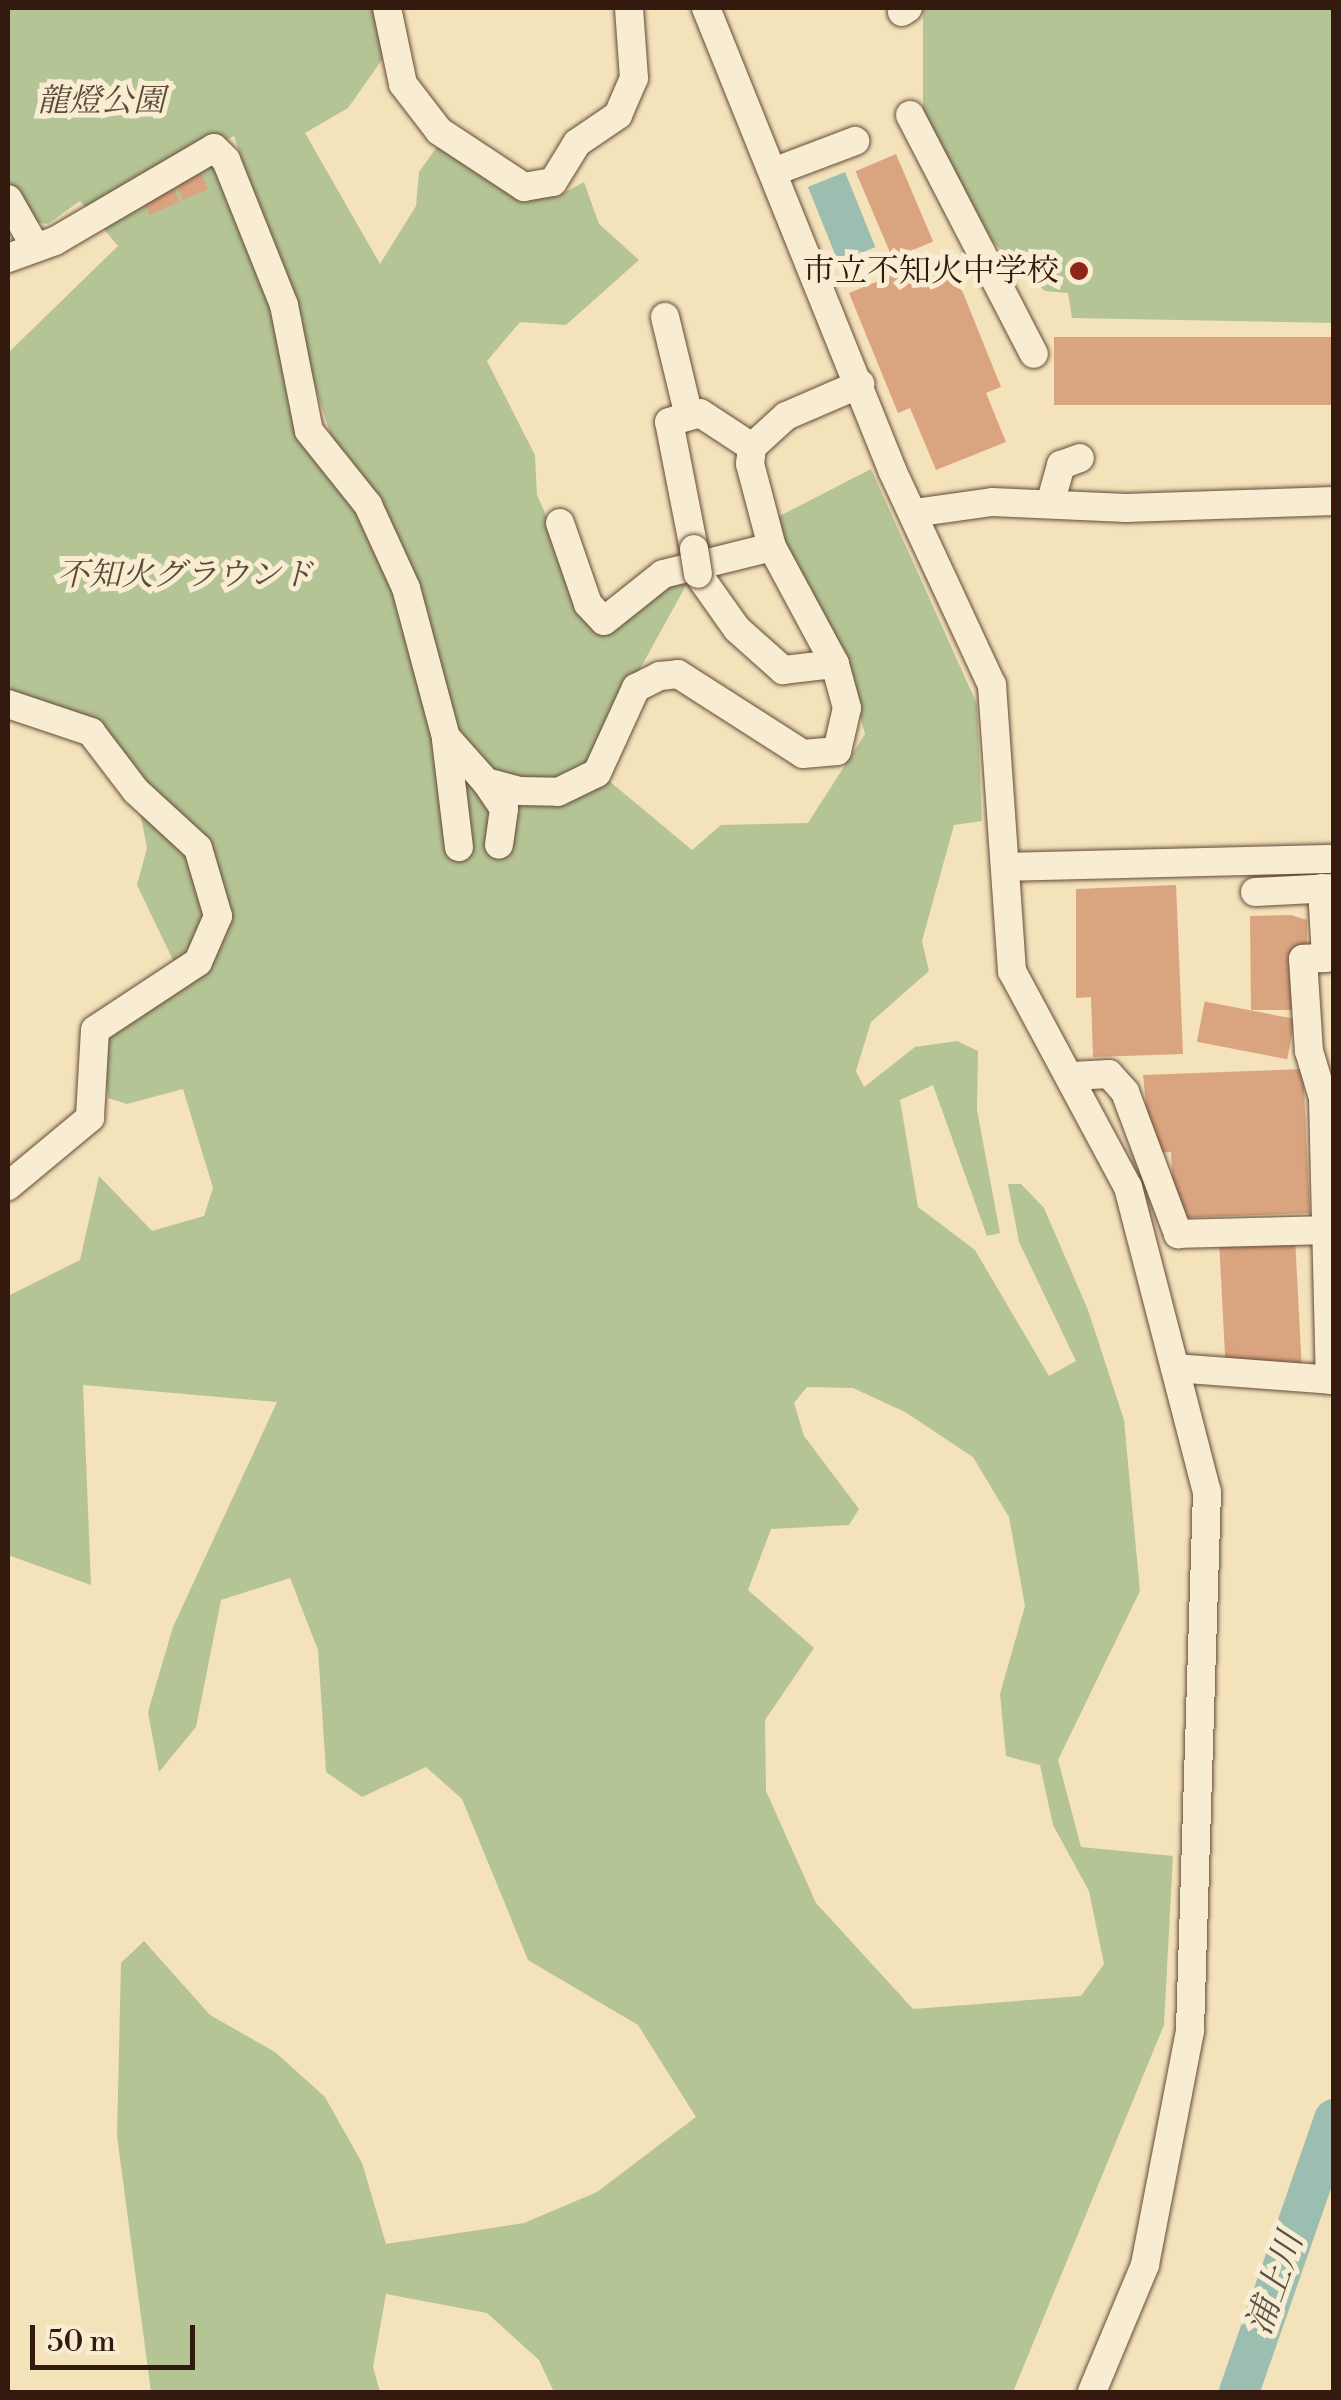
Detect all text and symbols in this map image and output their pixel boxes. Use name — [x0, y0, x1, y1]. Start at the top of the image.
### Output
park label: 龍燈公園 — [37, 82, 165, 120]
place label: 市立不知火中学校 — [803, 252, 1059, 290]
marker: 市立不知火中学校 — [1068, 260, 1090, 282]
park label: 不知火グラウンド — [57, 556, 313, 594]
water label: 浦上川 — [1239, 2228, 1313, 2340]
scale bar — [35, 2305, 200, 2367]
text: 50 m — [47, 2323, 116, 2361]

